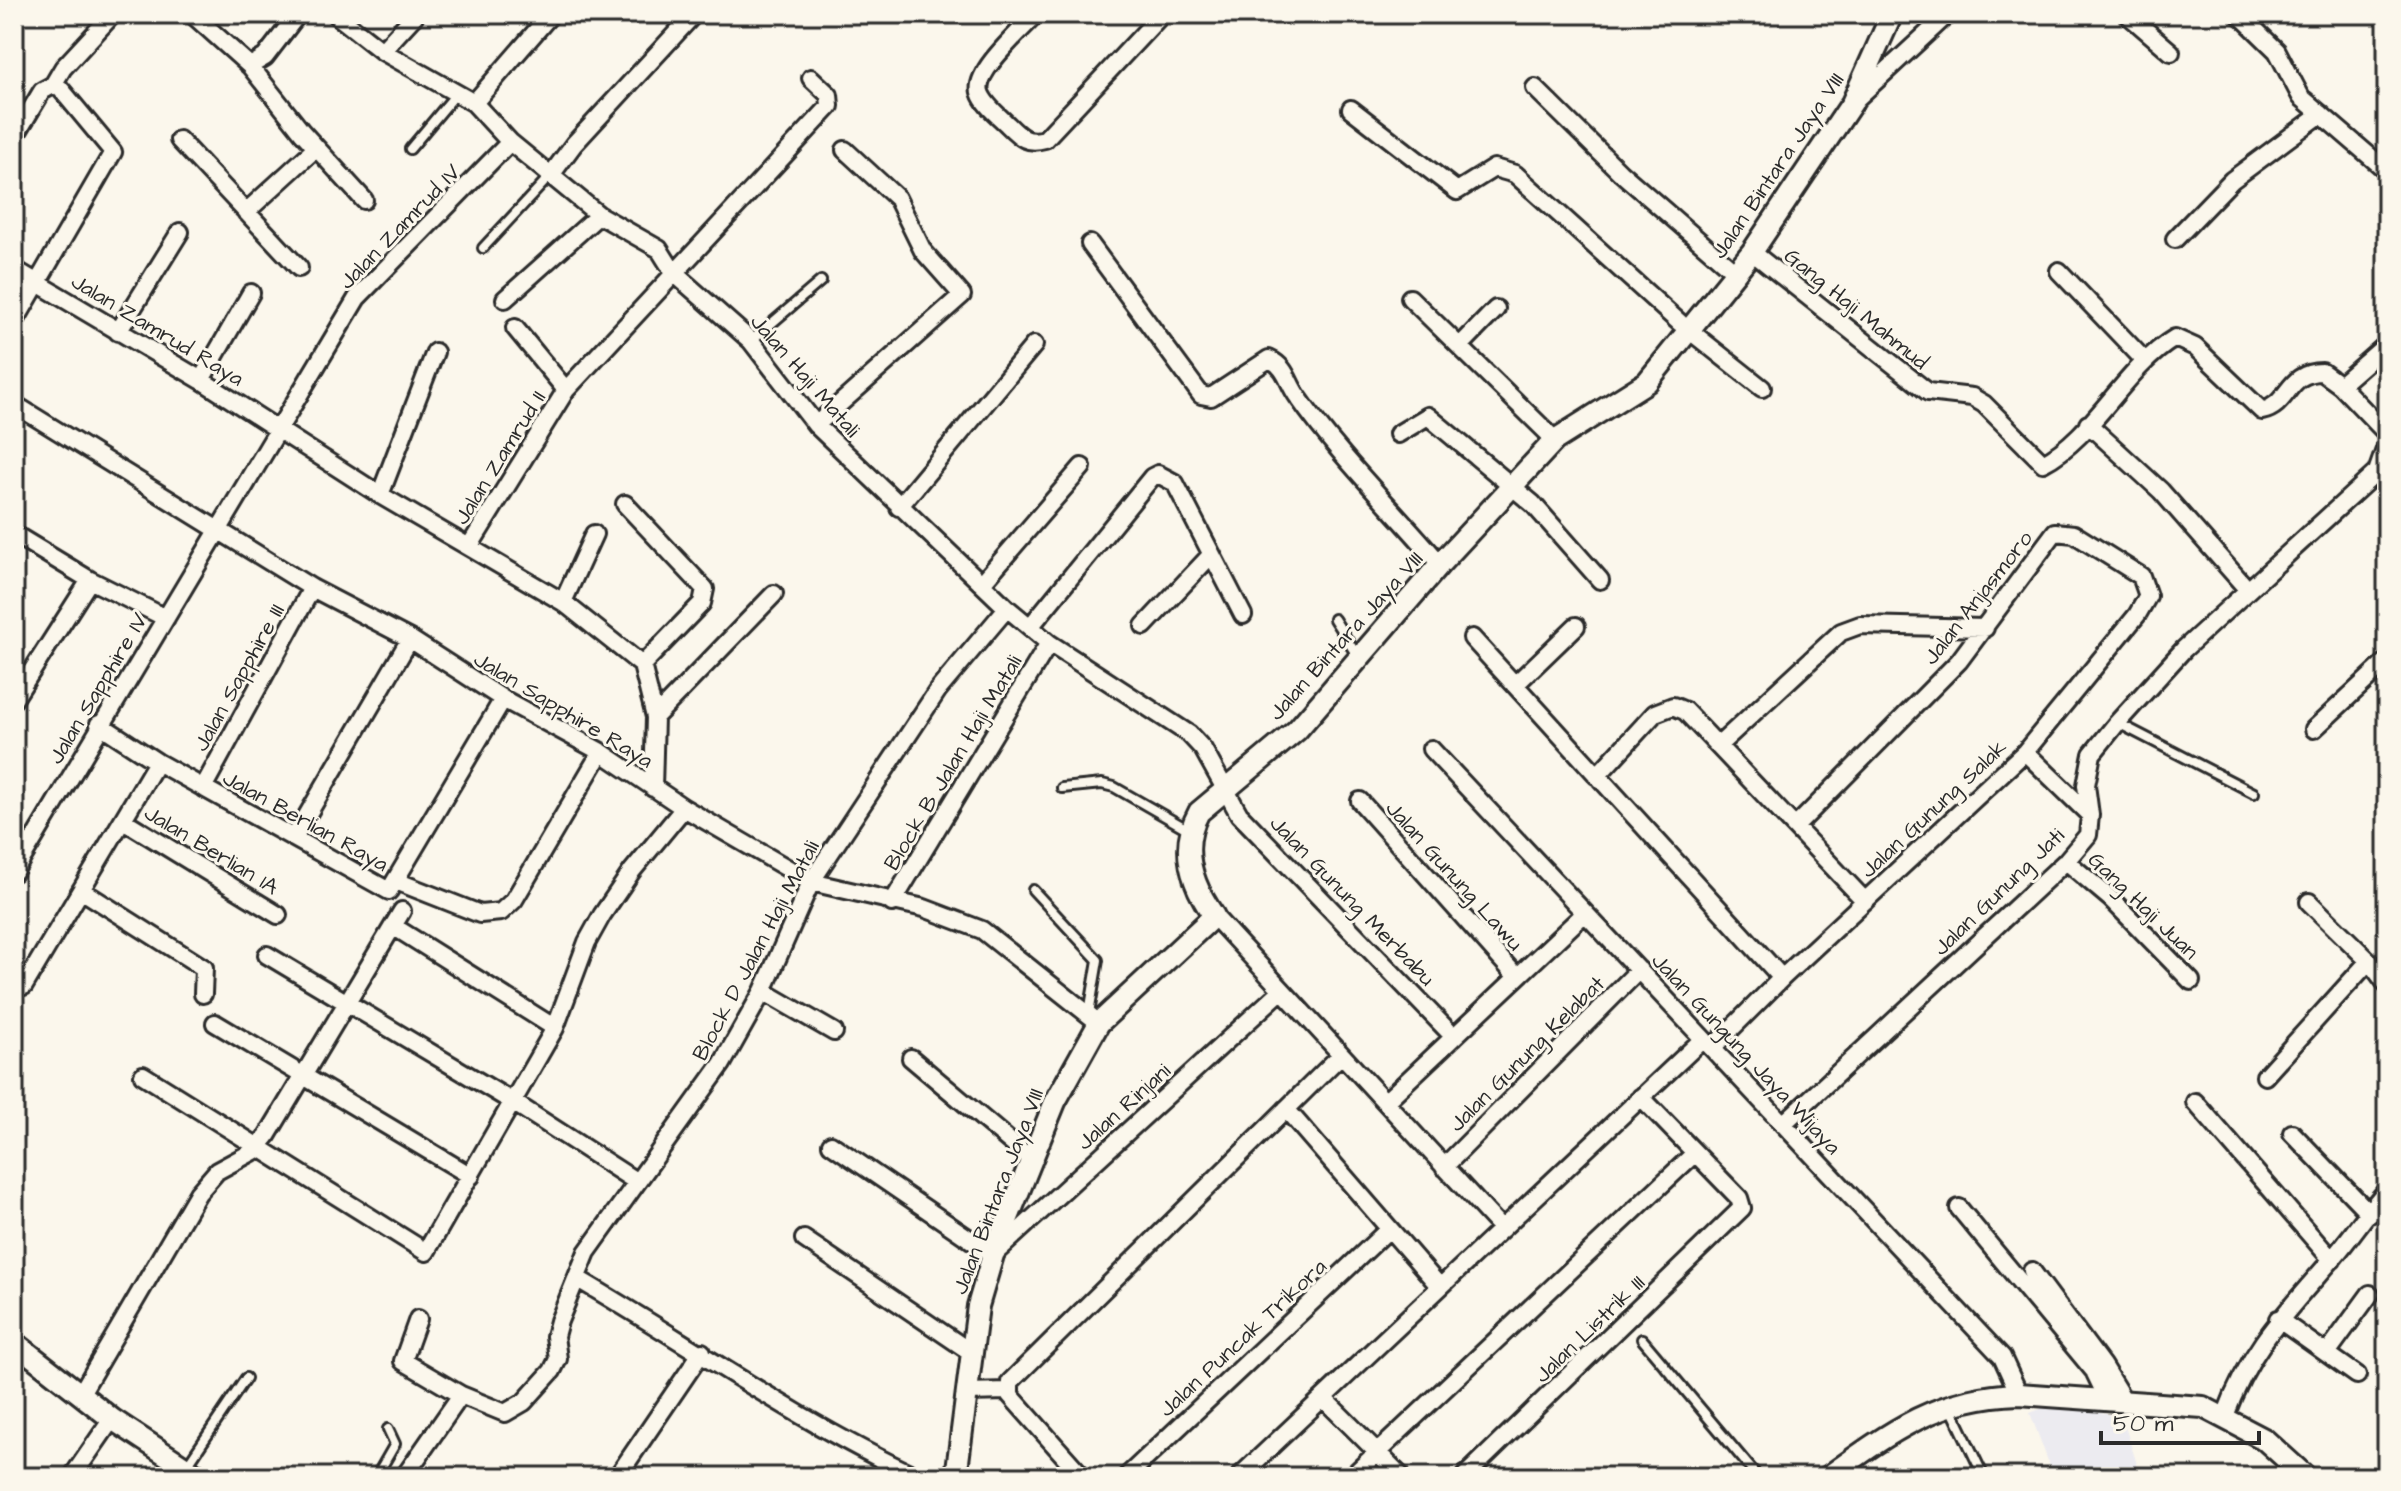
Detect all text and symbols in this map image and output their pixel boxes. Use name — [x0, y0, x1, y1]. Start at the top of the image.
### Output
street label: Jalan Bintara Jaya VIII — [1704, 67, 1853, 266]
street label: Jalan Zamrud IV — [332, 157, 468, 297]
street label: Gang Haji Mahmud — [1777, 241, 1935, 378]
street label: Jalan Zamrud Raya — [65, 266, 249, 395]
street label: Jalan Haji Matali — [743, 308, 867, 444]
street label: Jalan Zamrud II — [447, 385, 554, 531]
street label: Jalan Anjasmoro — [1916, 524, 2041, 672]
street label: Jalan Bintara Jaya VIII — [1262, 545, 1431, 728]
street label: Jalan Sapphire III — [186, 598, 293, 757]
street label: Jalan Sapphire IV — [41, 607, 156, 770]
street label: Jalan Sapphire Raya — [467, 644, 659, 777]
street label: Block B Jalan Haji Matali — [877, 649, 1030, 876]
street label: Jalan Gunung Salak — [1854, 732, 2015, 886]
street label: Jalan Berlian Raya — [216, 763, 394, 881]
street label: Jalan Gunung Lawu — [1377, 794, 1530, 959]
street label: Jalan Berlian 1A — [138, 798, 284, 903]
street label: Jalan Gunung Merbabu — [1261, 809, 1442, 994]
street label: Jalan Gunung Jati — [1926, 821, 2072, 964]
street label: Block D Jalan Haji Matali — [685, 835, 828, 1066]
street label: Gang Haji Juan — [2080, 845, 2205, 968]
street label: Jalan Gungung Jaya Wijaya — [1643, 946, 1848, 1162]
street label: Jalan Gunung Kelabat — [1442, 969, 1613, 1140]
street label: Jalan Rinjani — [1070, 1057, 1178, 1158]
street label: Jalan Bintara Jaya VIII — [945, 1084, 1053, 1299]
street label: Jalan Puncak Trikora — [1152, 1252, 1334, 1424]
street label: Jalan Listrik III — [1528, 1268, 1652, 1390]
scale bar — [2101, 1395, 2259, 1445]
text: 50 m — [2113, 1407, 2174, 1441]

